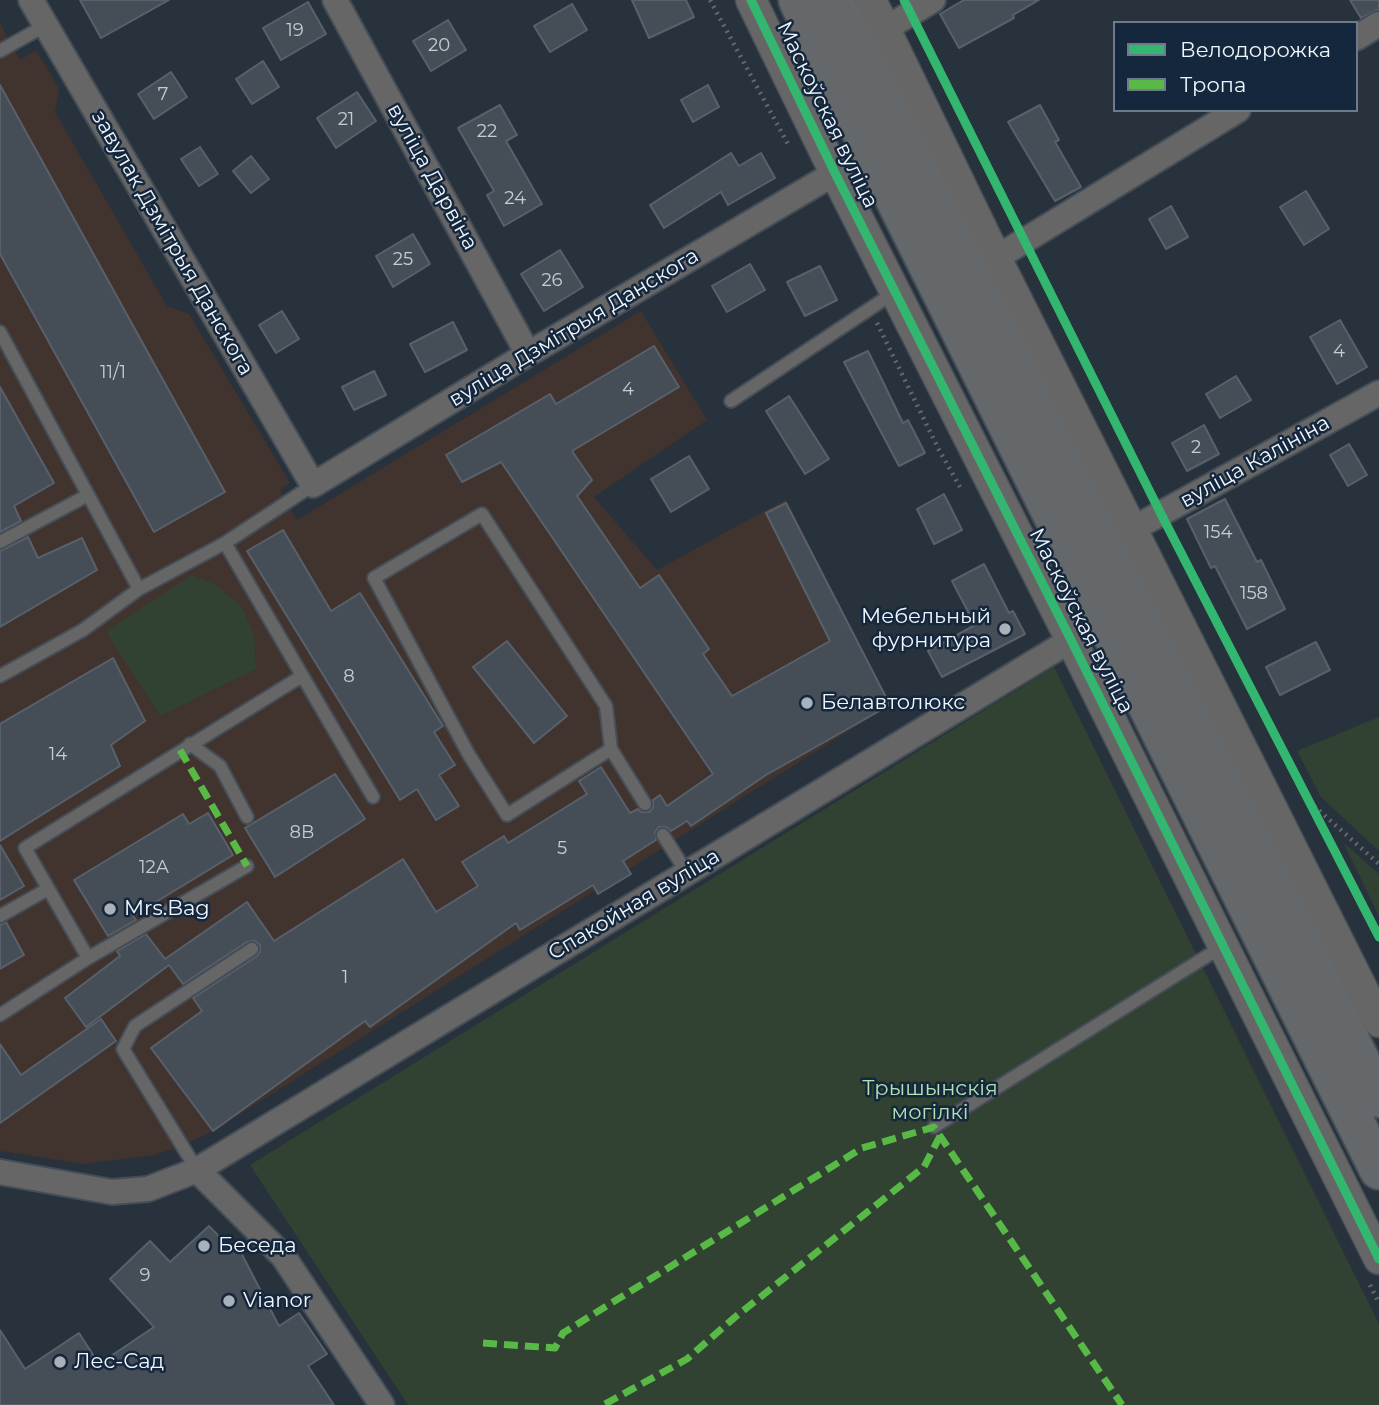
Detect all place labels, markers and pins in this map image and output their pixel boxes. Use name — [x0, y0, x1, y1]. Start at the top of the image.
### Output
place label: Мебельный фурнитура — [861, 604, 991, 654]
marker: Мебельный фурнитура — [997, 621, 1013, 637]
place label: Белавтолюкс — [821, 690, 965, 716]
marker: Белавтолюкс — [799, 695, 815, 711]
place label: Mrs.Bag — [124, 896, 210, 922]
marker: Mrs.Bag — [102, 901, 118, 917]
place label: Беседа — [218, 1233, 297, 1259]
marker: Беседа — [196, 1238, 212, 1254]
place label: Vianor — [243, 1288, 311, 1314]
marker: Vianor — [221, 1293, 237, 1309]
place label: Лес-Сад — [74, 1349, 164, 1375]
marker: Лес-Сад — [52, 1354, 68, 1370]

